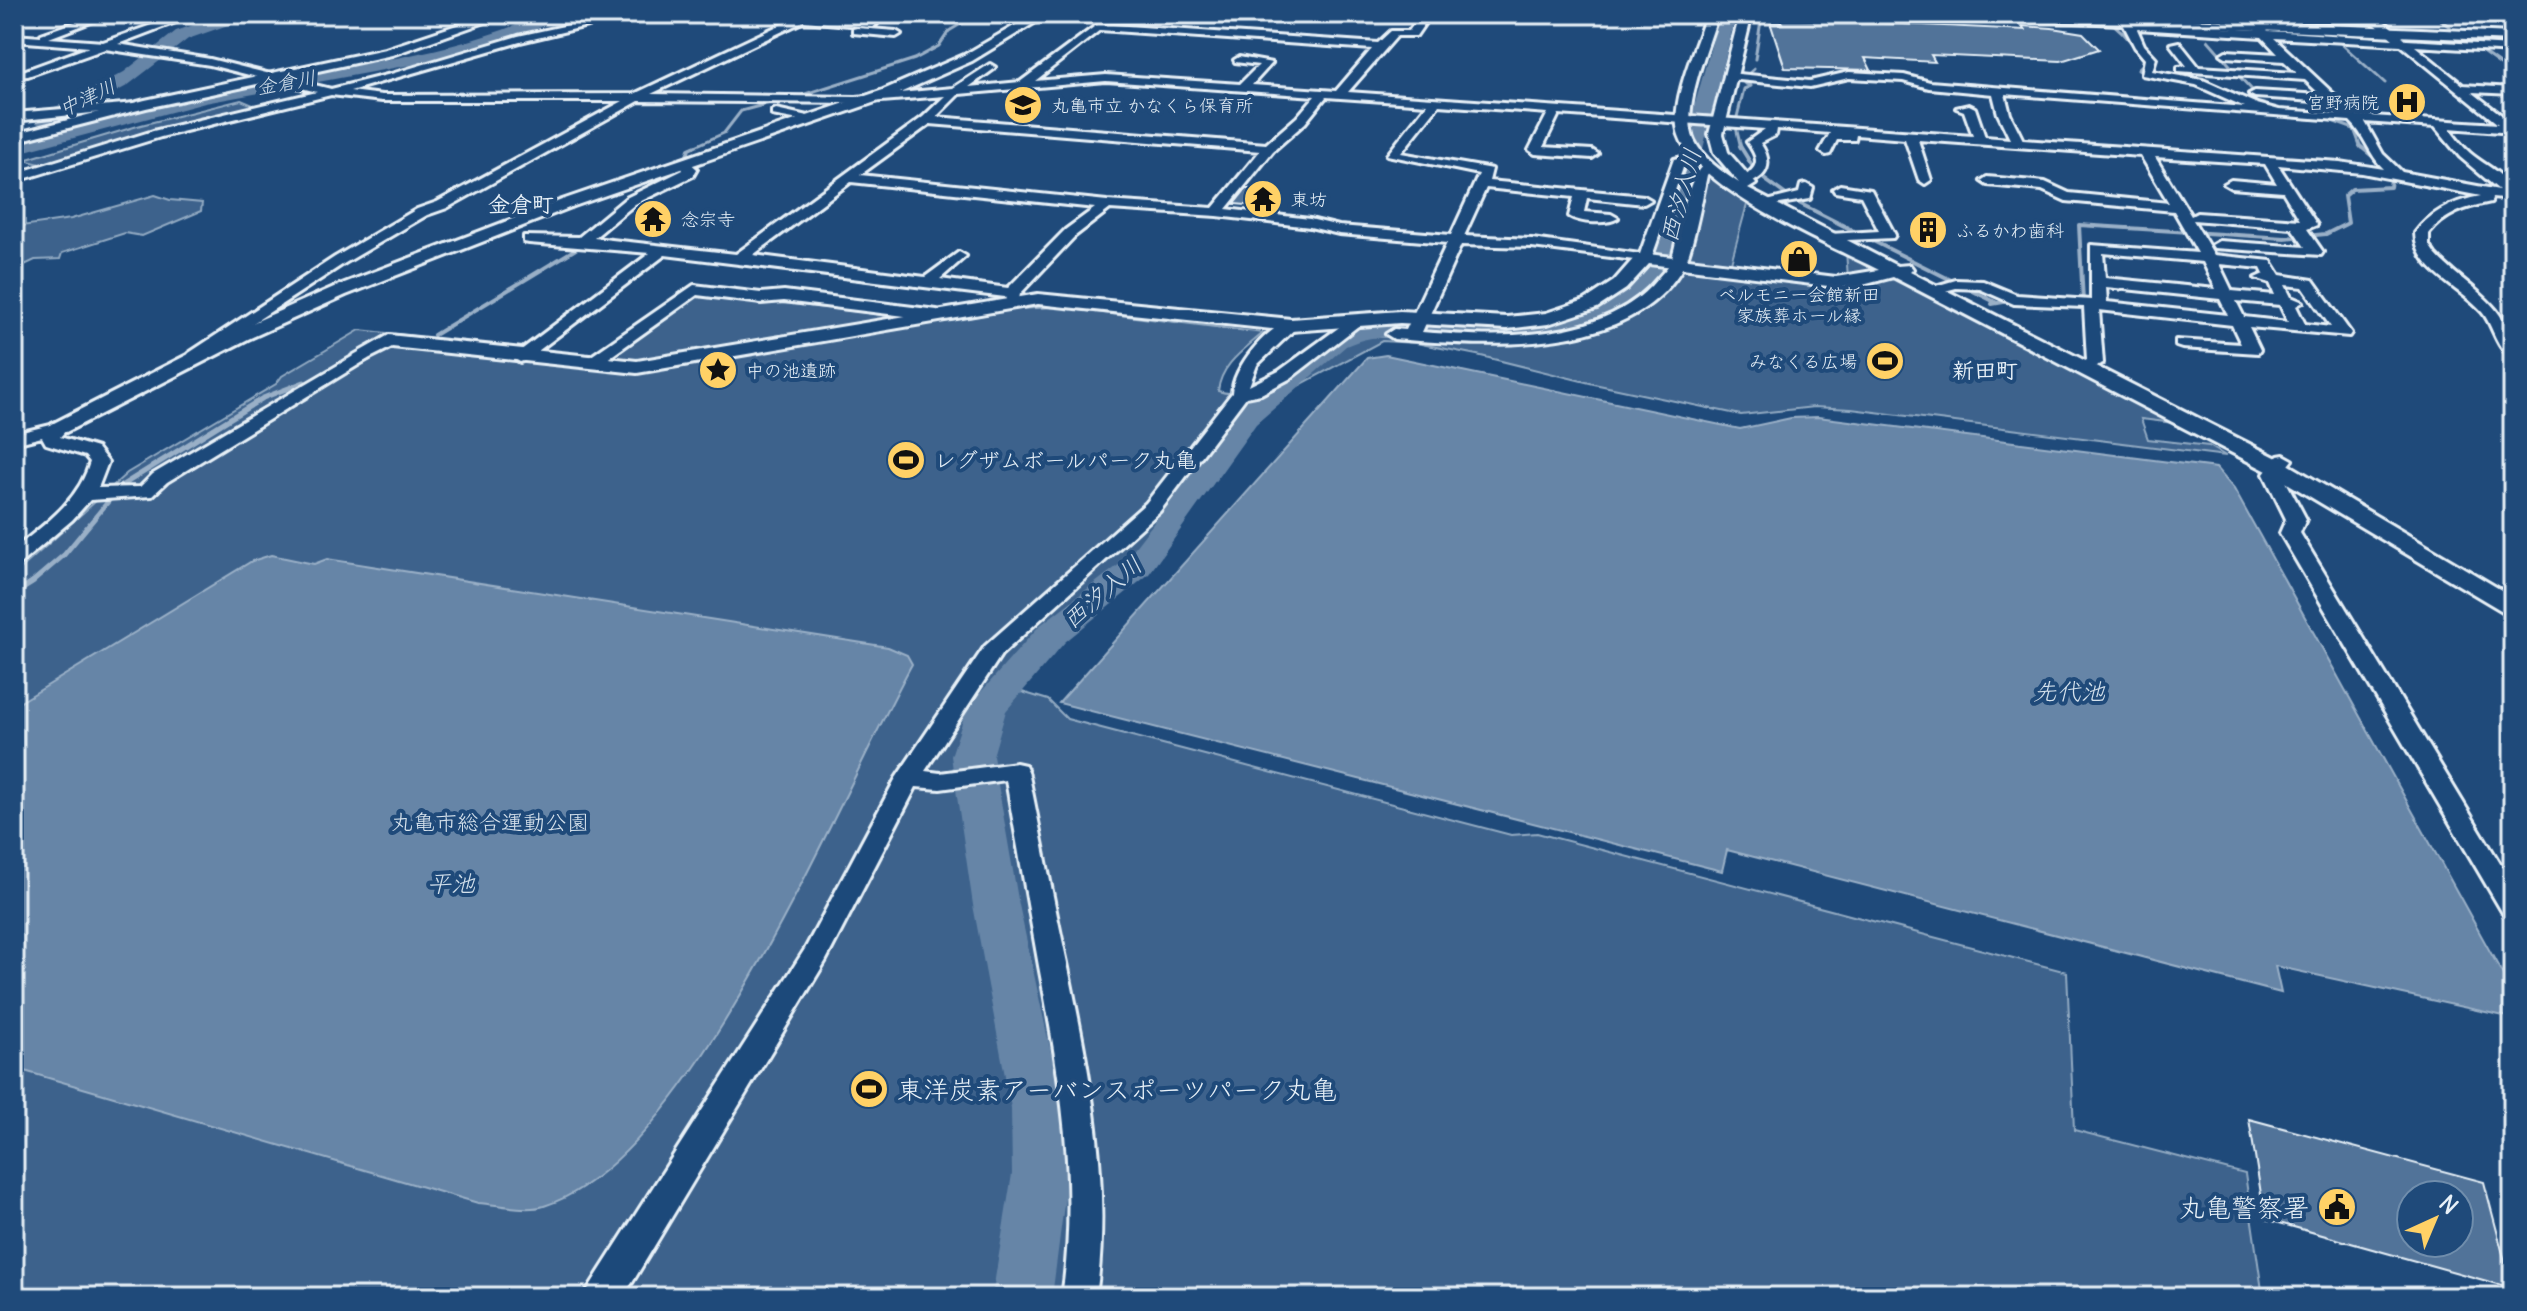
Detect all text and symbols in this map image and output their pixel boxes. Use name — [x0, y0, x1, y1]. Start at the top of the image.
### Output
water label: 金倉川 — [254, 64, 318, 100]
water label: 中津川 — [55, 73, 119, 121]
hospital icon: 宮野病院 — [2386, 81, 2428, 123]
school or university icon: 丸亀市立 かなくら保育所 — [1002, 84, 1044, 126]
place label: 宮野病院 — [2307, 91, 2379, 114]
place label: 丸亀市立 かなくら保育所 — [1051, 94, 1253, 117]
water label: 西汐入川 — [1653, 145, 1707, 245]
temple icon: 東坊 — [1242, 178, 1284, 220]
place label: 東坊 — [1291, 188, 1327, 211]
district label: 金倉町 — [488, 190, 554, 218]
temple icon: 念宗寺 — [632, 198, 674, 240]
place label: 念宗寺 — [681, 208, 735, 231]
building icon: ふるかわ歯科 — [1907, 209, 1949, 251]
place label: ふるかわ歯科 — [1956, 219, 2064, 242]
shop icon: ベルモニー会館新田 家族葬ホール縁 — [1778, 238, 1820, 280]
place label: ベルモニー会館新田 家族葬ホール縁 — [1718, 283, 1880, 327]
sports icon: みなくる広場 — [1864, 340, 1906, 382]
place icon: 中の池遺跡 — [697, 349, 739, 391]
place label: みなくる広場 — [1749, 350, 1857, 373]
district label: 新田町 — [1952, 356, 2018, 384]
place label: 中の池遺跡 — [746, 359, 836, 382]
sports icon: レグザムボールパーク丸亀 — [885, 439, 927, 481]
place label: レグザムボールパーク丸亀 — [934, 446, 1197, 474]
water label: 西汐入川 — [1056, 549, 1148, 635]
water label: 先代池 — [2033, 676, 2106, 706]
park label: 丸亀市総合運動公園 — [391, 808, 589, 836]
water label: 平池 — [427, 868, 476, 898]
sports icon: 東洋炭素アーバンスポーツパーク丸亀 — [848, 1068, 890, 1110]
place label: 東洋炭素アーバンスポーツパーク丸亀 — [897, 1073, 1337, 1106]
north arrow — [2395, 1179, 2475, 1259]
public building icon: 丸亀警察署 — [2316, 1186, 2358, 1228]
text: N — [2434, 1189, 2464, 1220]
place label: 丸亀警察署 — [2179, 1191, 2309, 1224]

